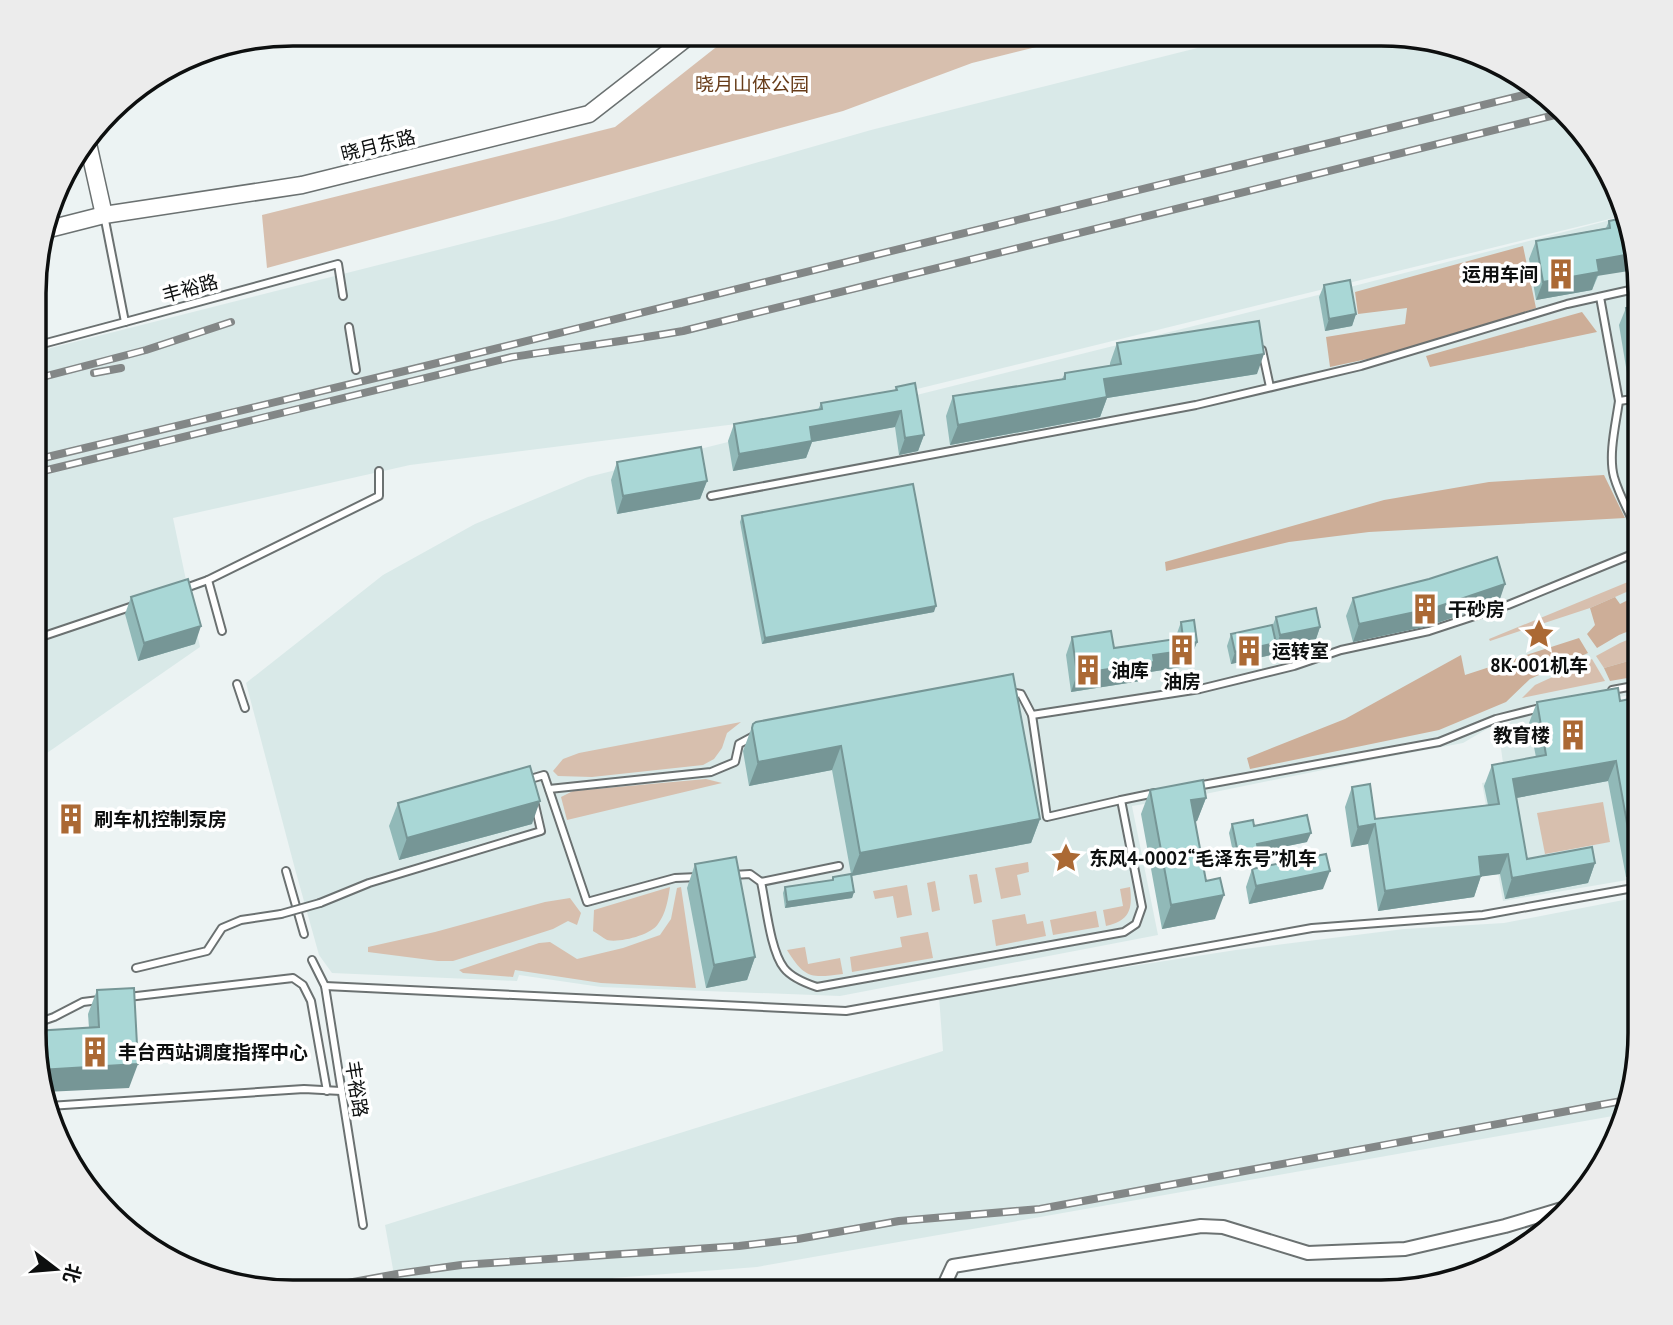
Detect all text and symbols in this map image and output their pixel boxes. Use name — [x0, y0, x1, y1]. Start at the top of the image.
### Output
park label: 晓月山体公园 — [695, 72, 809, 96]
street label: 晓月东路 — [338, 124, 418, 166]
building icon: 运用车间 — [1544, 257, 1578, 291]
place label: 运用车间 — [1462, 262, 1538, 286]
street label: 丰裕路 — [159, 269, 221, 307]
building icon: 干砂房 — [1408, 592, 1442, 626]
place label: 干砂房 — [1448, 597, 1505, 621]
place icon: 8K-001机车 — [1522, 617, 1556, 651]
building icon: 油房 — [1165, 633, 1199, 667]
building icon: 运转室 — [1232, 634, 1266, 668]
place label: 运转室 — [1272, 639, 1329, 663]
building icon: 油库 — [1071, 653, 1105, 687]
place label: 8K-001机车 — [1490, 653, 1588, 677]
place label: 油库 — [1111, 658, 1149, 682]
place label: 油房 — [1163, 669, 1201, 693]
building icon: 教育楼 — [1556, 718, 1590, 752]
place label: 教育楼 — [1493, 723, 1550, 747]
building icon: 刷车机控制泵房 — [54, 802, 88, 836]
place label: 刷车机控制泵房 — [94, 807, 227, 831]
place icon: 东风4-0002“毛泽东号”机车 — [1049, 841, 1083, 875]
place label: 东风4-0002“毛泽东号”机车 — [1089, 846, 1317, 870]
building icon: 丰台西站调度指挥中心 — [78, 1035, 112, 1069]
place label: 丰台西站调度指挥中心 — [118, 1040, 308, 1064]
street label: 丰裕路 — [341, 1059, 373, 1119]
north arrow — [21, 1234, 91, 1304]
text: 北 — [58, 1261, 86, 1286]

